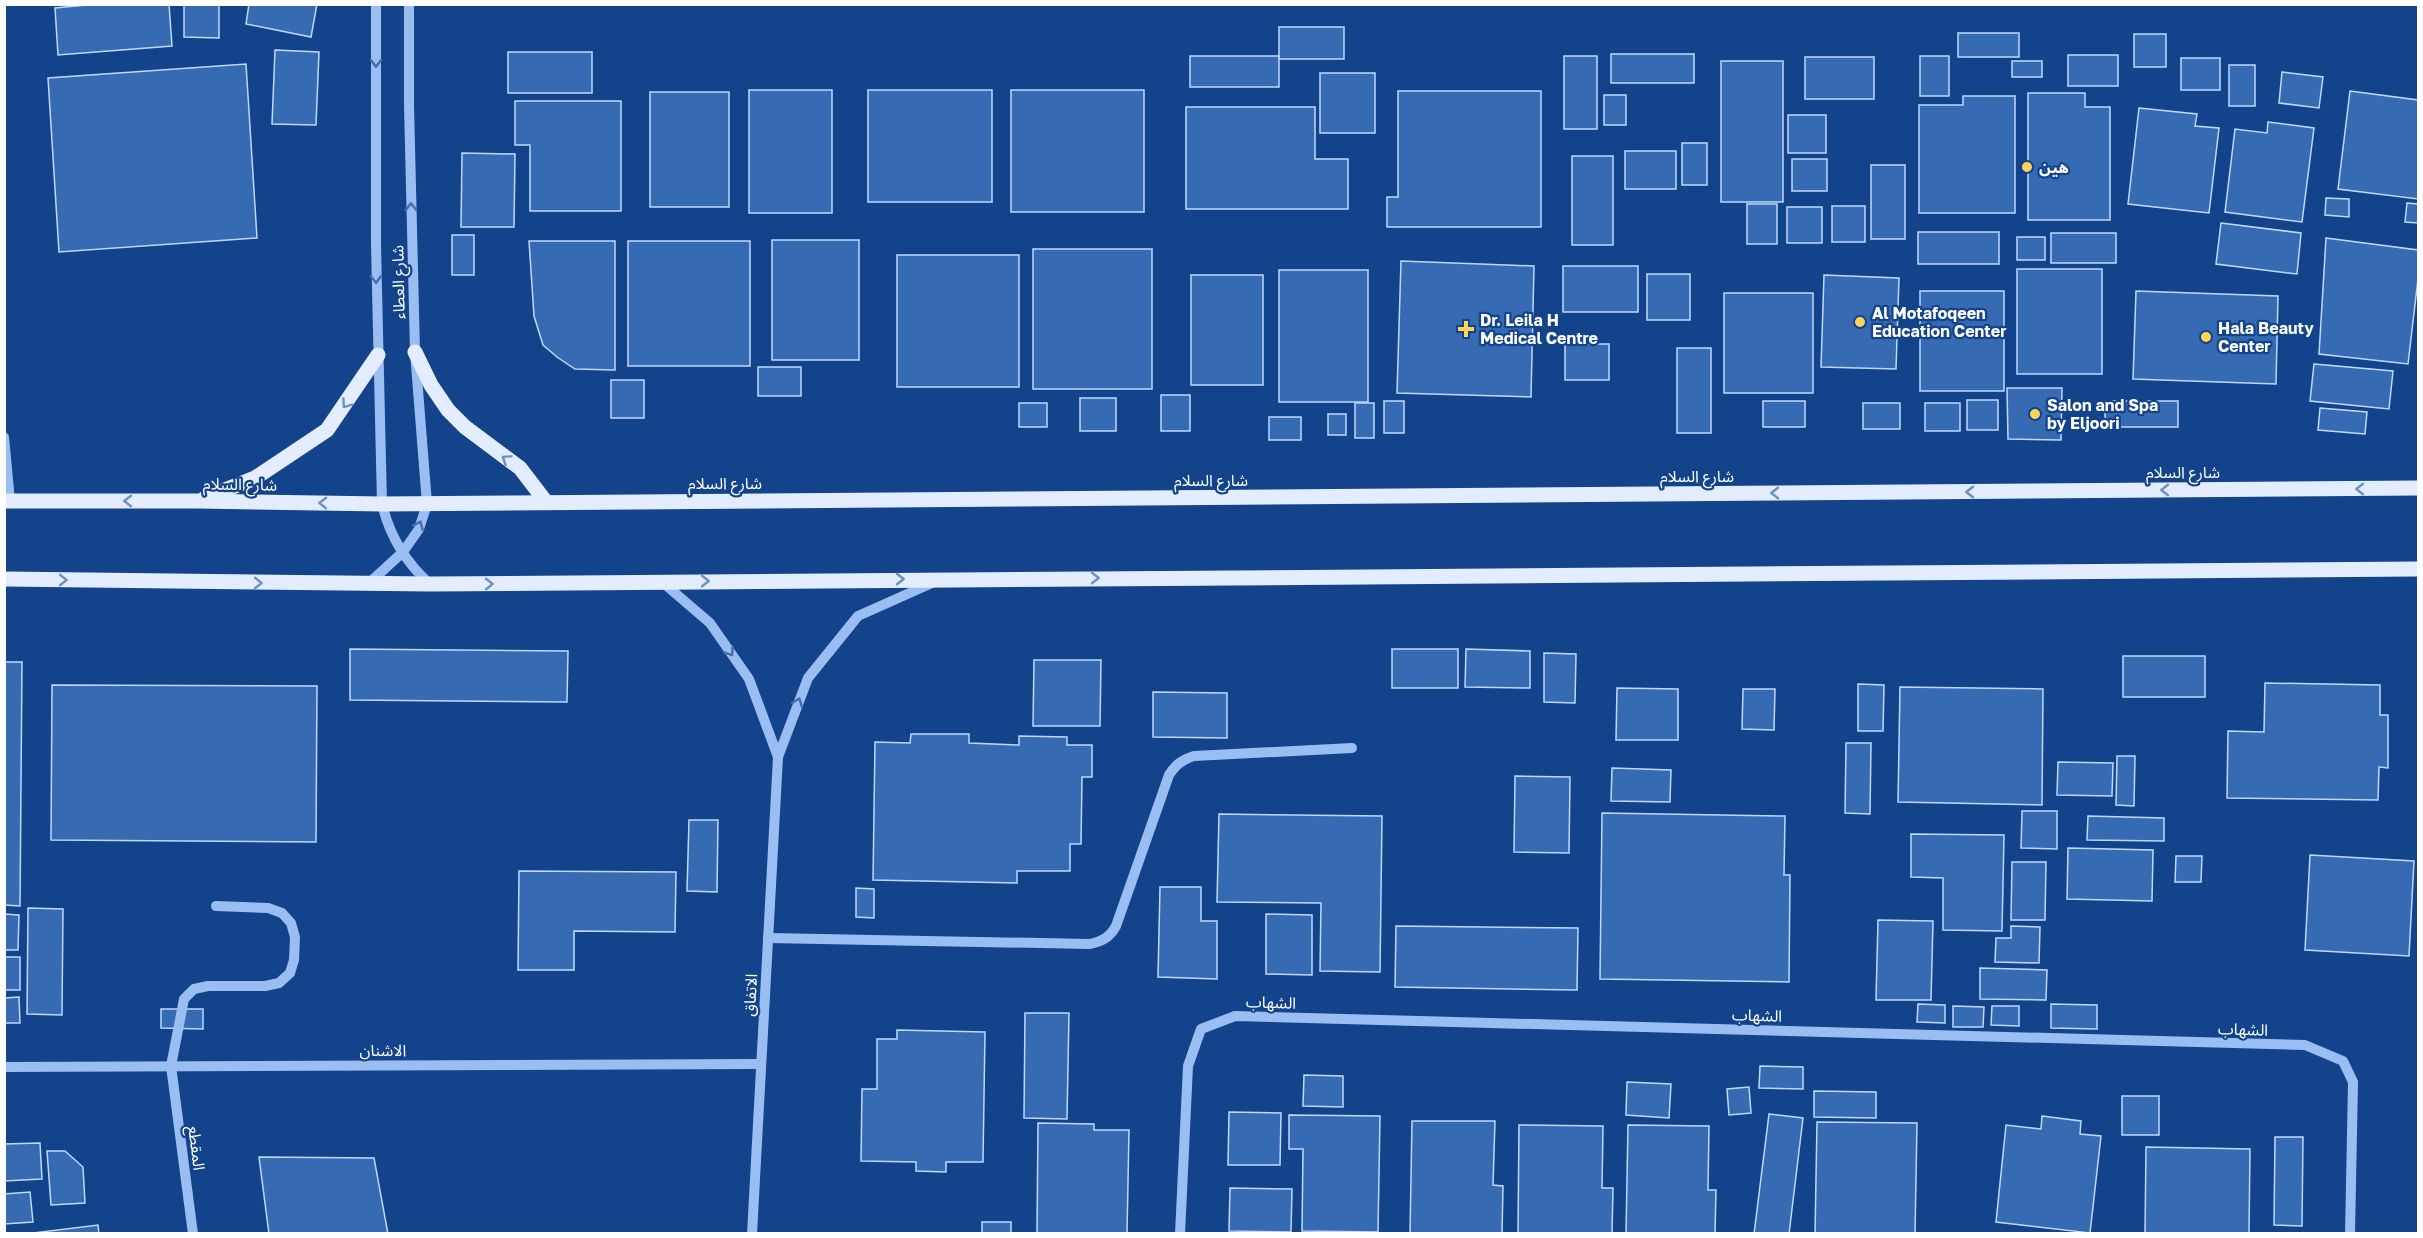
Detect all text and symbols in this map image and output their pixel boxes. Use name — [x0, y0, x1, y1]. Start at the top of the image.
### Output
one-way arrow — [370, 58, 382, 67]
place label: هين — [2039, 157, 2069, 177]
marker: هين — [2020, 160, 2034, 174]
one-way arrow — [405, 202, 417, 211]
street label: شارع العطاء — [387, 245, 412, 319]
one-way arrow — [370, 274, 383, 283]
place label: Al Motafoqeen Education Center — [1872, 303, 2006, 341]
place label: Dr. Leila H Medical Centre — [1480, 310, 1598, 348]
marker: Al Motafoqeen Education Center — [1853, 315, 1867, 329]
place label: Hala Beauty Center — [2218, 318, 2314, 356]
marker: Dr. Leila H Medical Centre — [1457, 320, 1475, 338]
marker: Hala Beauty Center — [2199, 330, 2213, 344]
place label: Salon and Spa by Eljoori — [2047, 395, 2158, 433]
one-way arrow — [342, 397, 353, 408]
marker: Salon and Spa by Eljoori — [2028, 407, 2042, 421]
one-way arrow — [502, 455, 513, 466]
street label: شارع السلام — [2146, 462, 2220, 485]
street label: شارع السلام — [1660, 466, 1734, 489]
street label: شارع السلام — [1174, 470, 1248, 493]
street label: شارع السلام — [203, 473, 277, 498]
street label: شارع السلام — [688, 473, 762, 496]
one-way arrow — [2356, 483, 2365, 495]
one-way arrow — [2161, 484, 2170, 496]
one-way arrow — [1966, 486, 1975, 498]
one-way arrow — [1771, 487, 1780, 499]
one-way arrow — [124, 495, 133, 507]
one-way arrow — [319, 497, 328, 510]
one-way arrow — [412, 521, 424, 532]
one-way arrow — [1090, 572, 1099, 584]
one-way arrow — [895, 573, 904, 585]
one-way arrow — [58, 574, 67, 586]
one-way arrow — [700, 575, 709, 587]
one-way arrow — [253, 577, 262, 589]
one-way arrow — [484, 577, 493, 590]
one-way arrow — [723, 645, 734, 656]
one-way arrow — [791, 698, 804, 708]
street label: الاتفاق — [739, 973, 761, 1017]
street label: الشهاب — [1246, 991, 1296, 1013]
street label: الشهاب — [1732, 1004, 1782, 1026]
street label: الشهاب — [2218, 1018, 2268, 1040]
street label: الاشنان — [360, 1040, 406, 1060]
street label: المقطع — [181, 1124, 210, 1172]

